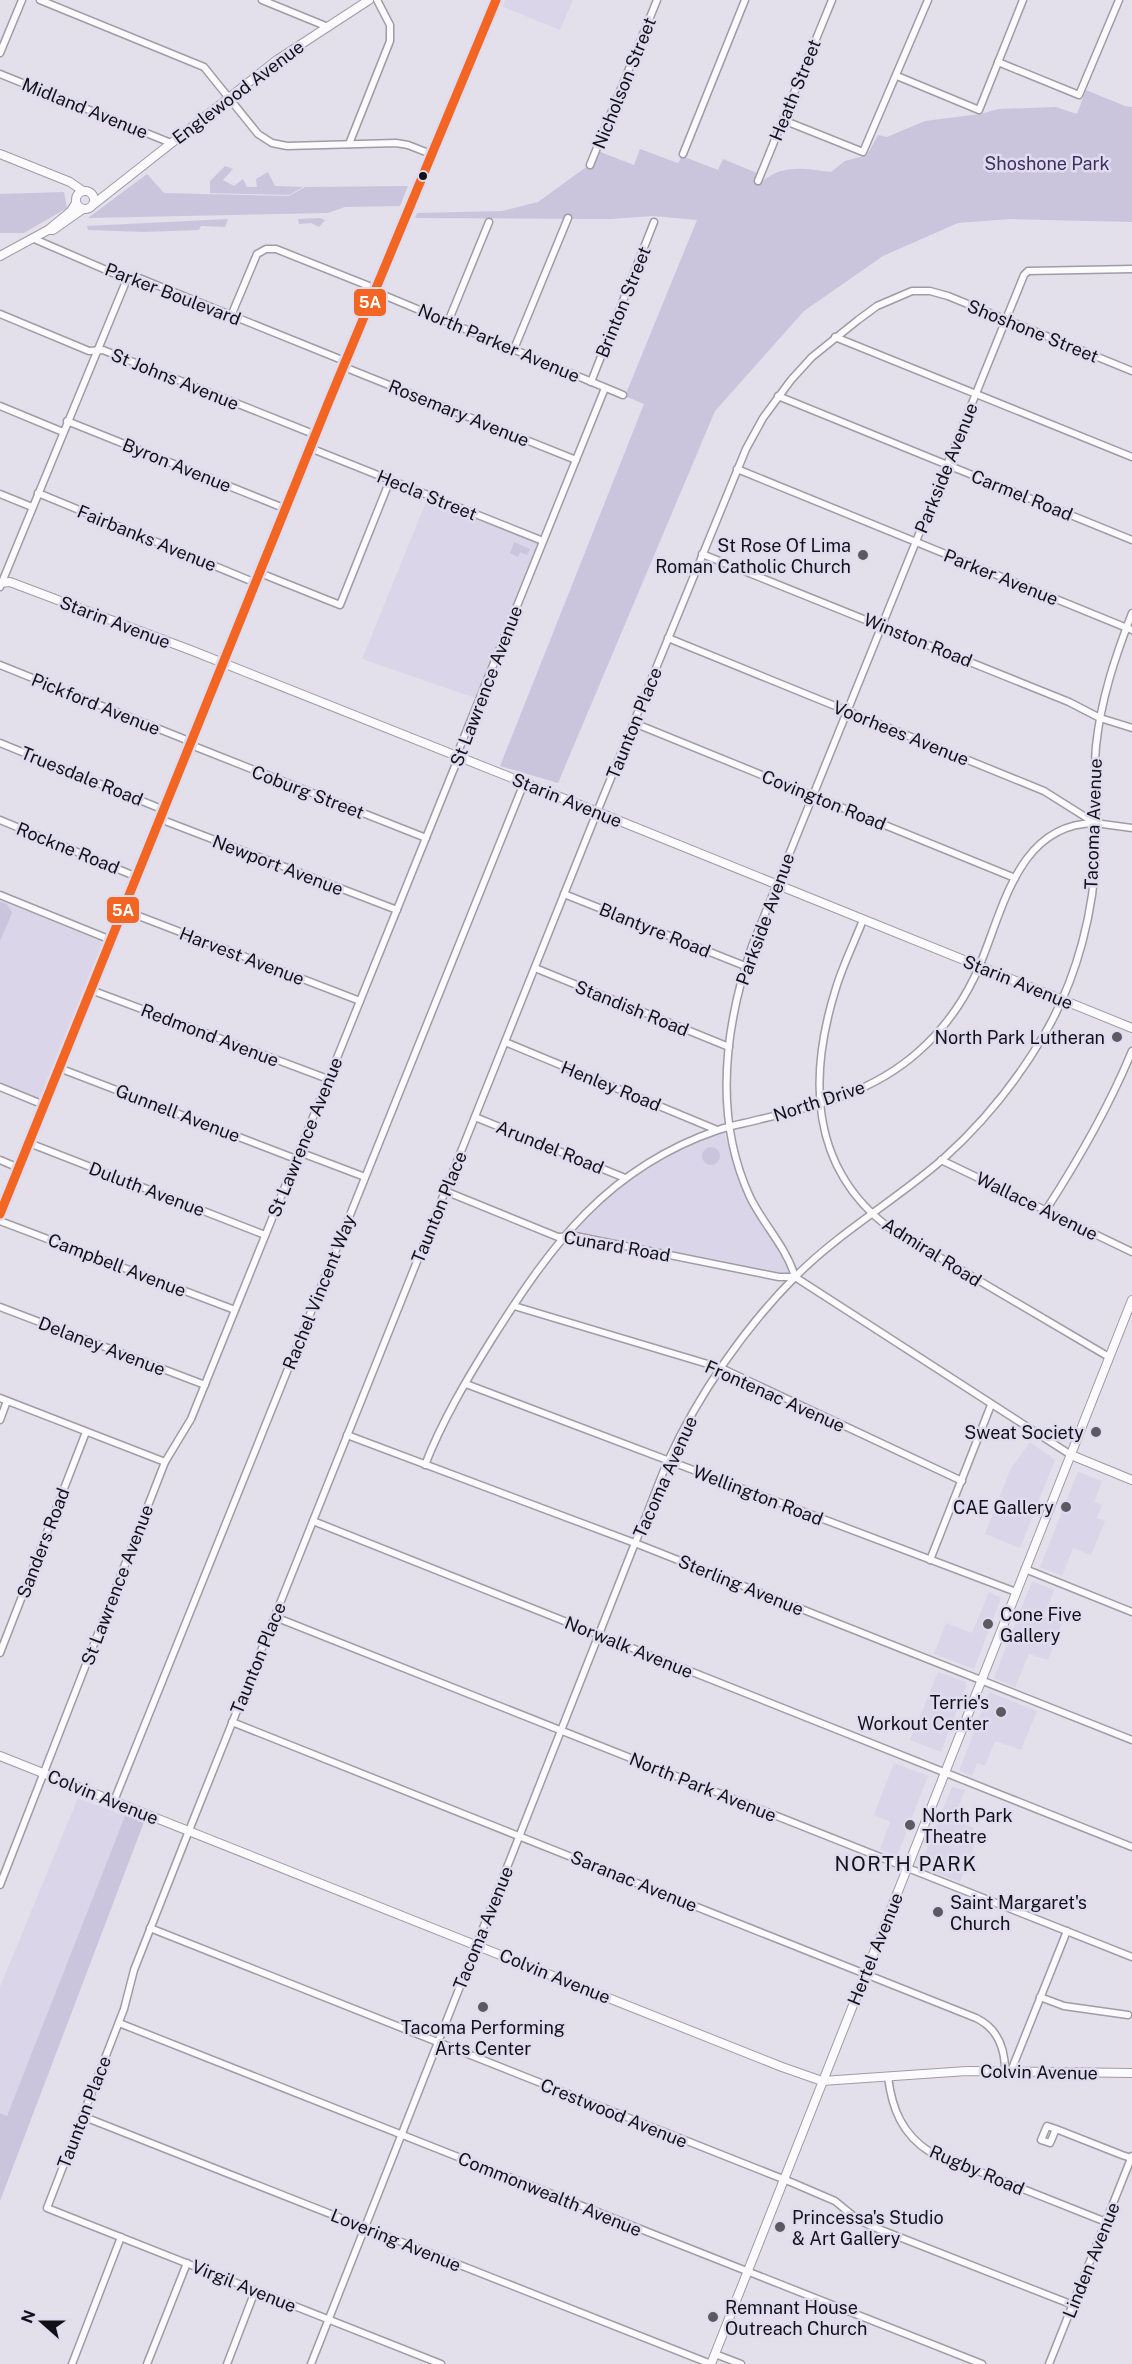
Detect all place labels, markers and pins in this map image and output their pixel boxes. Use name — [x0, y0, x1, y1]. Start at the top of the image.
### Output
unlabelled marker — [417, 170, 429, 182]
place label: St Rose Of Lima Roman Catholic Church — [655, 535, 851, 577]
marker: St Rose Of Lima Roman Catholic Church — [856, 548, 870, 562]
place label: North Park Lutheran — [935, 1027, 1105, 1048]
marker: North Park Lutheran — [1110, 1030, 1124, 1044]
place label: Sweat Society — [964, 1422, 1084, 1443]
marker: Sweat Society — [1089, 1425, 1103, 1439]
place label: CAE Gallery — [953, 1497, 1054, 1518]
marker: CAE Gallery — [1059, 1500, 1073, 1514]
place label: Cone Five Gallery — [1000, 1604, 1082, 1646]
marker: Cone Five Gallery — [981, 1617, 995, 1631]
place label: Terrie's Workout Center — [857, 1692, 989, 1734]
marker: Terrie's Workout Center — [994, 1705, 1008, 1719]
place label: North Park Theatre — [922, 1805, 1013, 1847]
marker: North Park Theatre — [903, 1818, 917, 1832]
place label: Saint Margaret's Church — [950, 1892, 1087, 1934]
marker: Saint Margaret's Church — [931, 1905, 945, 1919]
marker: Tacoma Performing Arts Center — [476, 2000, 490, 2014]
place label: Tacoma Performing Arts Center — [401, 2017, 565, 2059]
place label: Princessa's Studio & Art Gallery — [792, 2207, 944, 2249]
marker: Princessa's Studio & Art Gallery — [773, 2220, 787, 2234]
place label: Remnant House Outreach Church — [725, 2297, 867, 2339]
marker: Remnant House Outreach Church — [706, 2310, 720, 2324]

